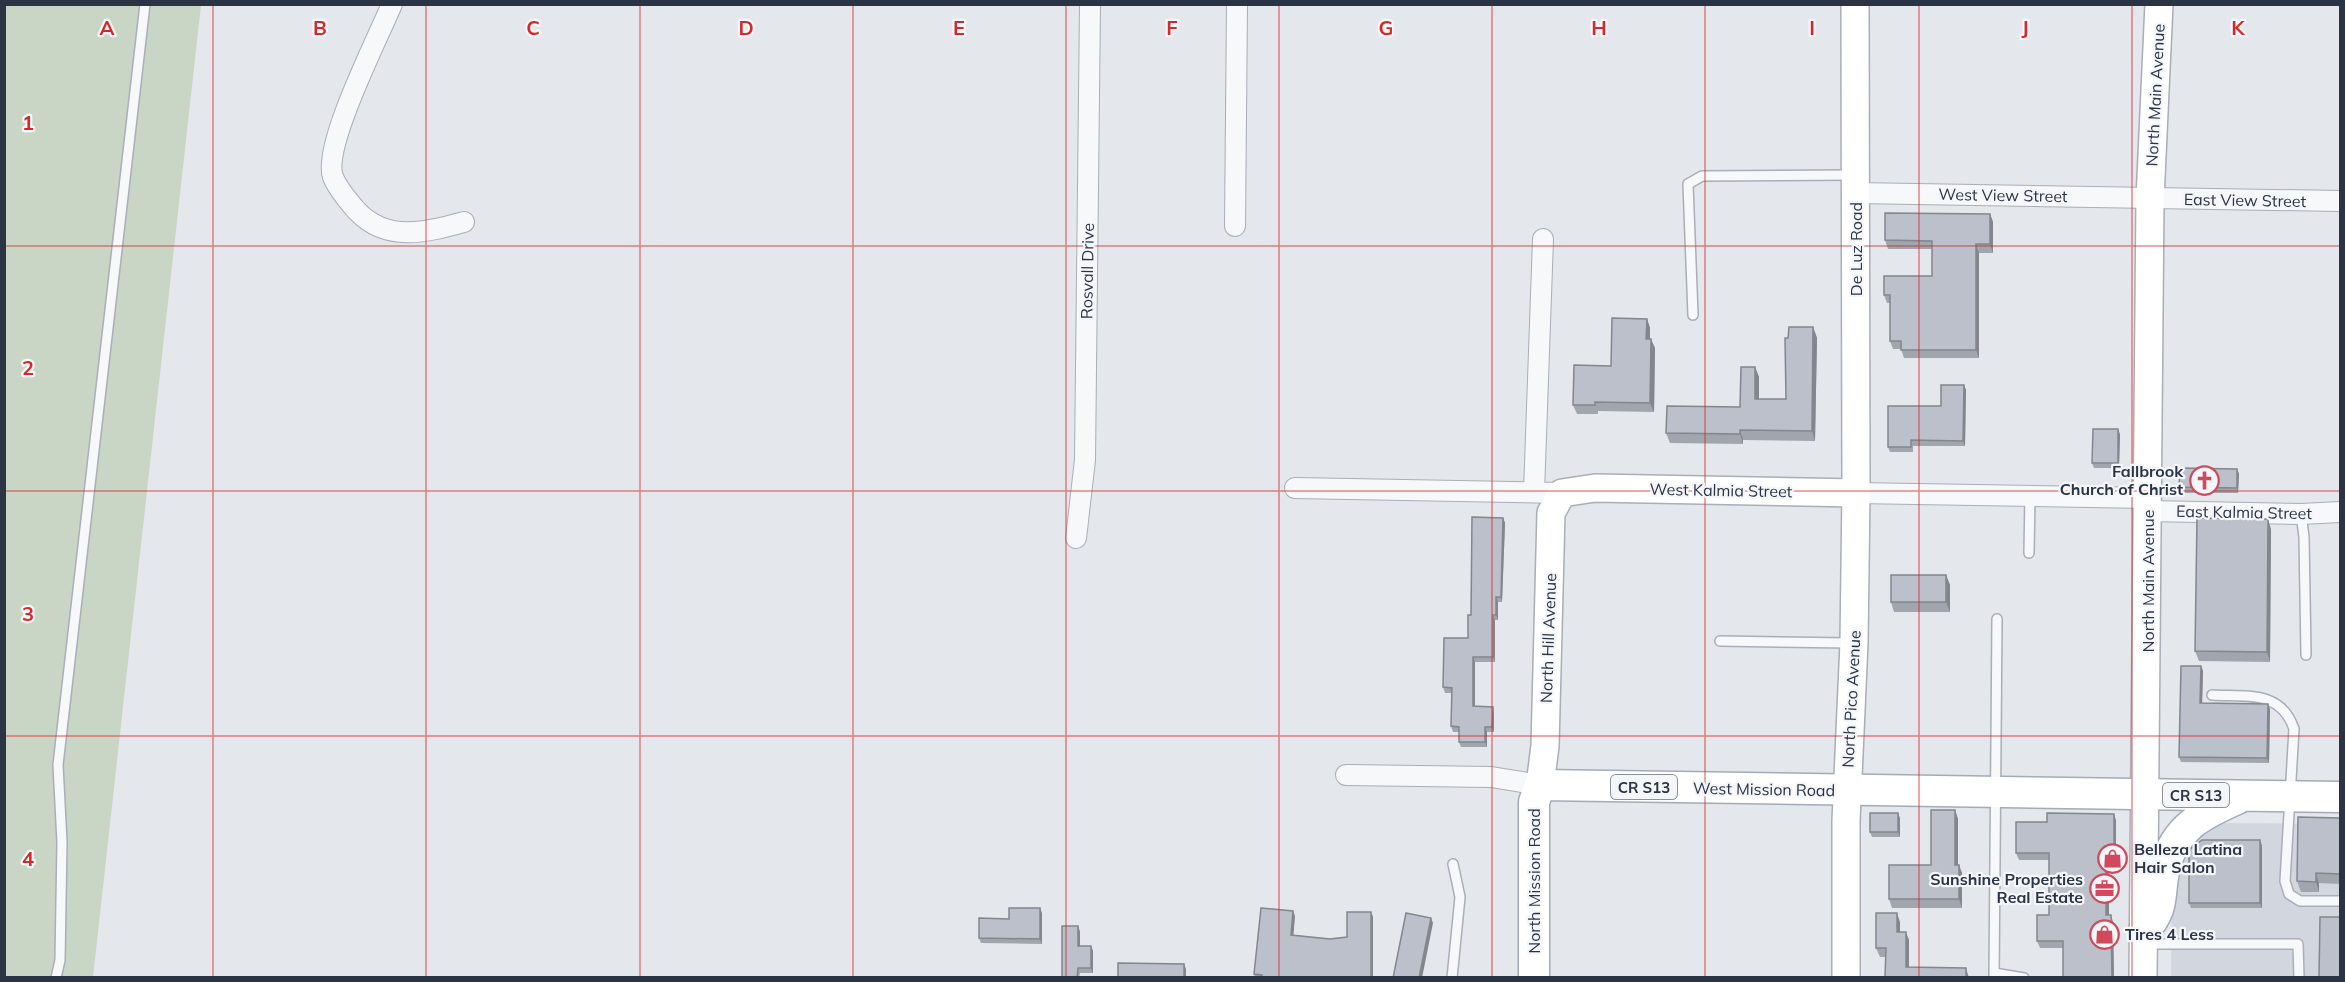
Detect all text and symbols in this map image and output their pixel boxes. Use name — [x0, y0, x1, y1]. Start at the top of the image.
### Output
text: A — [100, 15, 115, 40]
text: B — [313, 15, 327, 40]
text: C — [526, 15, 540, 40]
text: D — [738, 15, 754, 40]
text: E — [953, 15, 965, 40]
text: F — [1166, 15, 1178, 40]
text: G — [1379, 15, 1393, 40]
text: H — [1591, 15, 1607, 40]
text: I — [1809, 15, 1815, 40]
text: J — [2021, 15, 2029, 40]
text: K — [2231, 15, 2245, 40]
street label: North Main Avenue — [2141, 23, 2169, 167]
text: 1 — [22, 110, 34, 135]
street label: West View Street — [1938, 184, 2068, 206]
street label: East View Street — [2184, 189, 2307, 211]
street label: De Luz Road — [1846, 202, 1866, 296]
street label: Rosvall Drive — [1076, 223, 1098, 319]
text: 2 — [22, 355, 34, 380]
place label: Fallbrook Church of Christ — [2060, 461, 2184, 499]
church icon: Fallbrook Church of Christ — [2188, 464, 2220, 496]
street label: West Kalmia Street — [1650, 479, 1793, 501]
street label: East Kalmia Street — [2176, 501, 2313, 523]
street label: North Main Avenue — [2138, 510, 2158, 652]
street label: North Hill Avenue — [1536, 573, 1560, 703]
text: 3 — [22, 601, 34, 626]
street label: North Pico Avenue — [1837, 630, 1865, 768]
road number: CR S13 — [1611, 775, 1677, 799]
street label: West Mission Road — [1693, 778, 1835, 800]
road number: CR S13 — [2163, 783, 2229, 807]
street label: North Mission Road — [1524, 808, 1544, 954]
place label: Belleza Latina Hair Salon — [2134, 839, 2242, 877]
shop icon: Belleza Latina Hair Salon — [2097, 842, 2129, 874]
text: 4 — [22, 846, 34, 871]
place label: Sunshine Properties Real Estate — [1930, 869, 2083, 907]
office icon: Sunshine Properties Real Estate — [2088, 872, 2120, 904]
shop icon: Tires 4 Less — [2088, 918, 2120, 950]
place label: Tires 4 Less — [2125, 924, 2214, 944]

